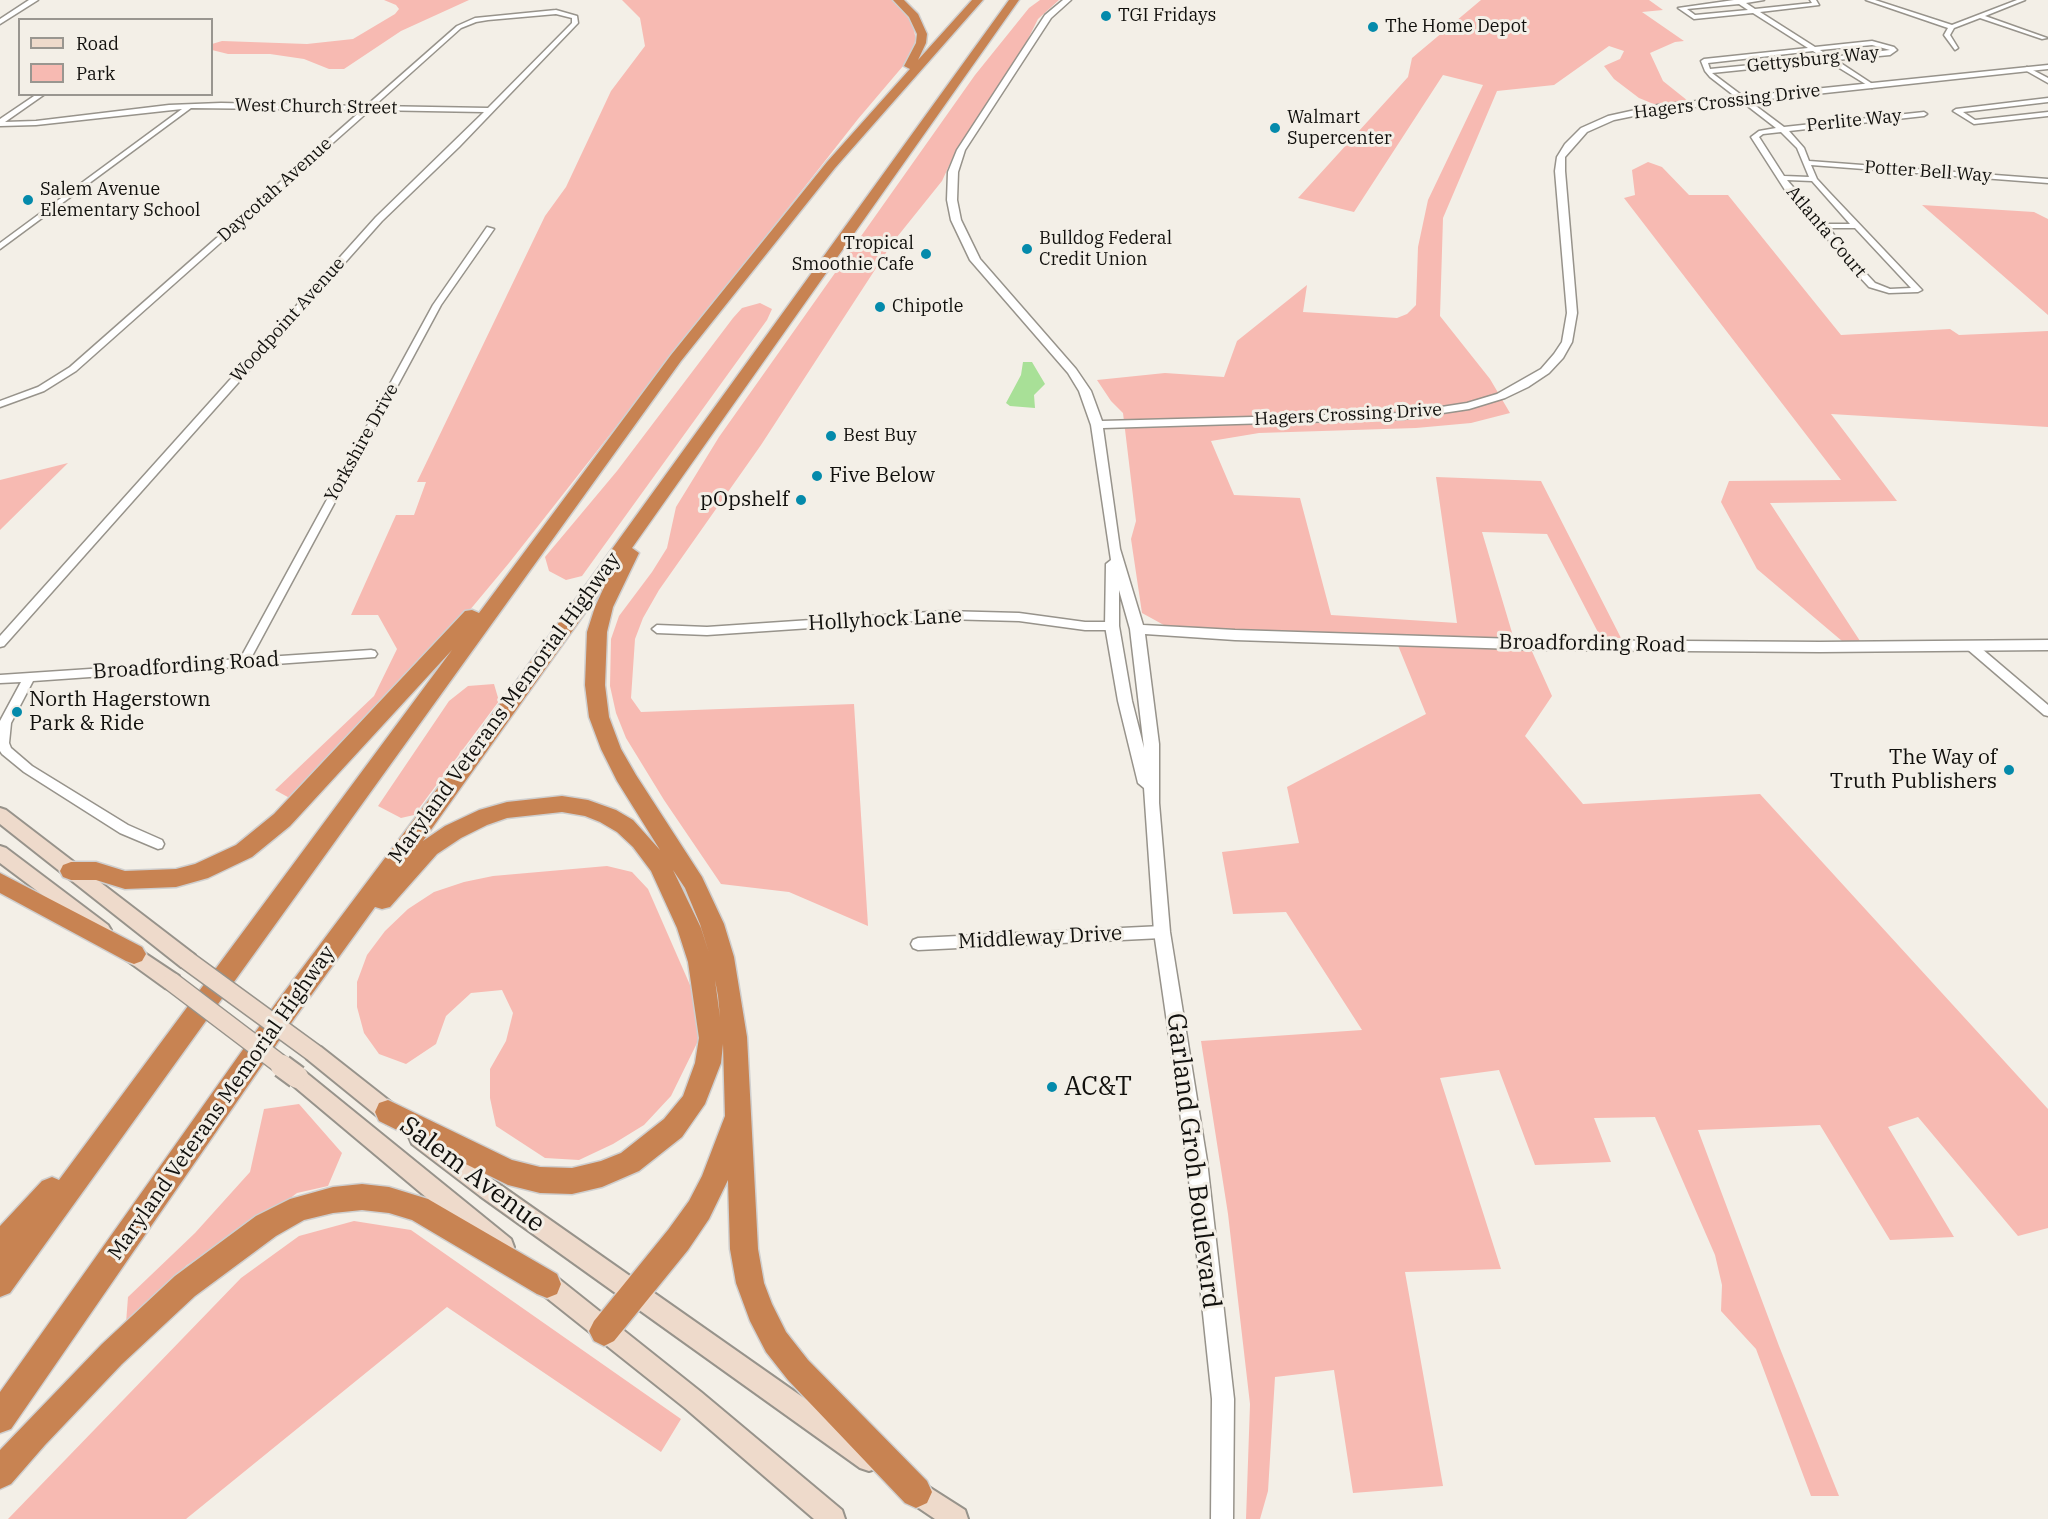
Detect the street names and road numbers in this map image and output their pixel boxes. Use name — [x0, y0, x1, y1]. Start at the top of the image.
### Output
street label: Gettysburg Way — [1746, 42, 1880, 78]
street label: Hagers Crossing Drive — [1633, 80, 1821, 124]
street label: West Church Street — [234, 95, 398, 119]
street label: Perlite Way — [1805, 105, 1903, 137]
street label: Daycotah Avenue — [214, 133, 336, 247]
street label: Potter Bell Way — [1864, 157, 1992, 187]
street label: Atlanta Court — [1781, 182, 1871, 282]
street label: Woodpoint Avenue — [226, 253, 350, 387]
street label: Yorkshire Drive — [321, 380, 403, 506]
street label: Hagers Crossing Drive — [1254, 399, 1442, 431]
street label: Maryland Veterans Memorial Highway — [384, 548, 626, 868]
street label: Hollyhock Lane — [807, 603, 963, 637]
street label: Broadfording Road — [1498, 630, 1686, 658]
street label: Broadfording Road — [92, 647, 280, 685]
street label: Middleway Drive — [957, 921, 1123, 955]
street label: Maryland Veterans Memorial Highway — [103, 941, 341, 1265]
street label: Garland Groh Boulevard — [1159, 1012, 1227, 1310]
street label: Salem Avenue — [393, 1110, 551, 1240]

